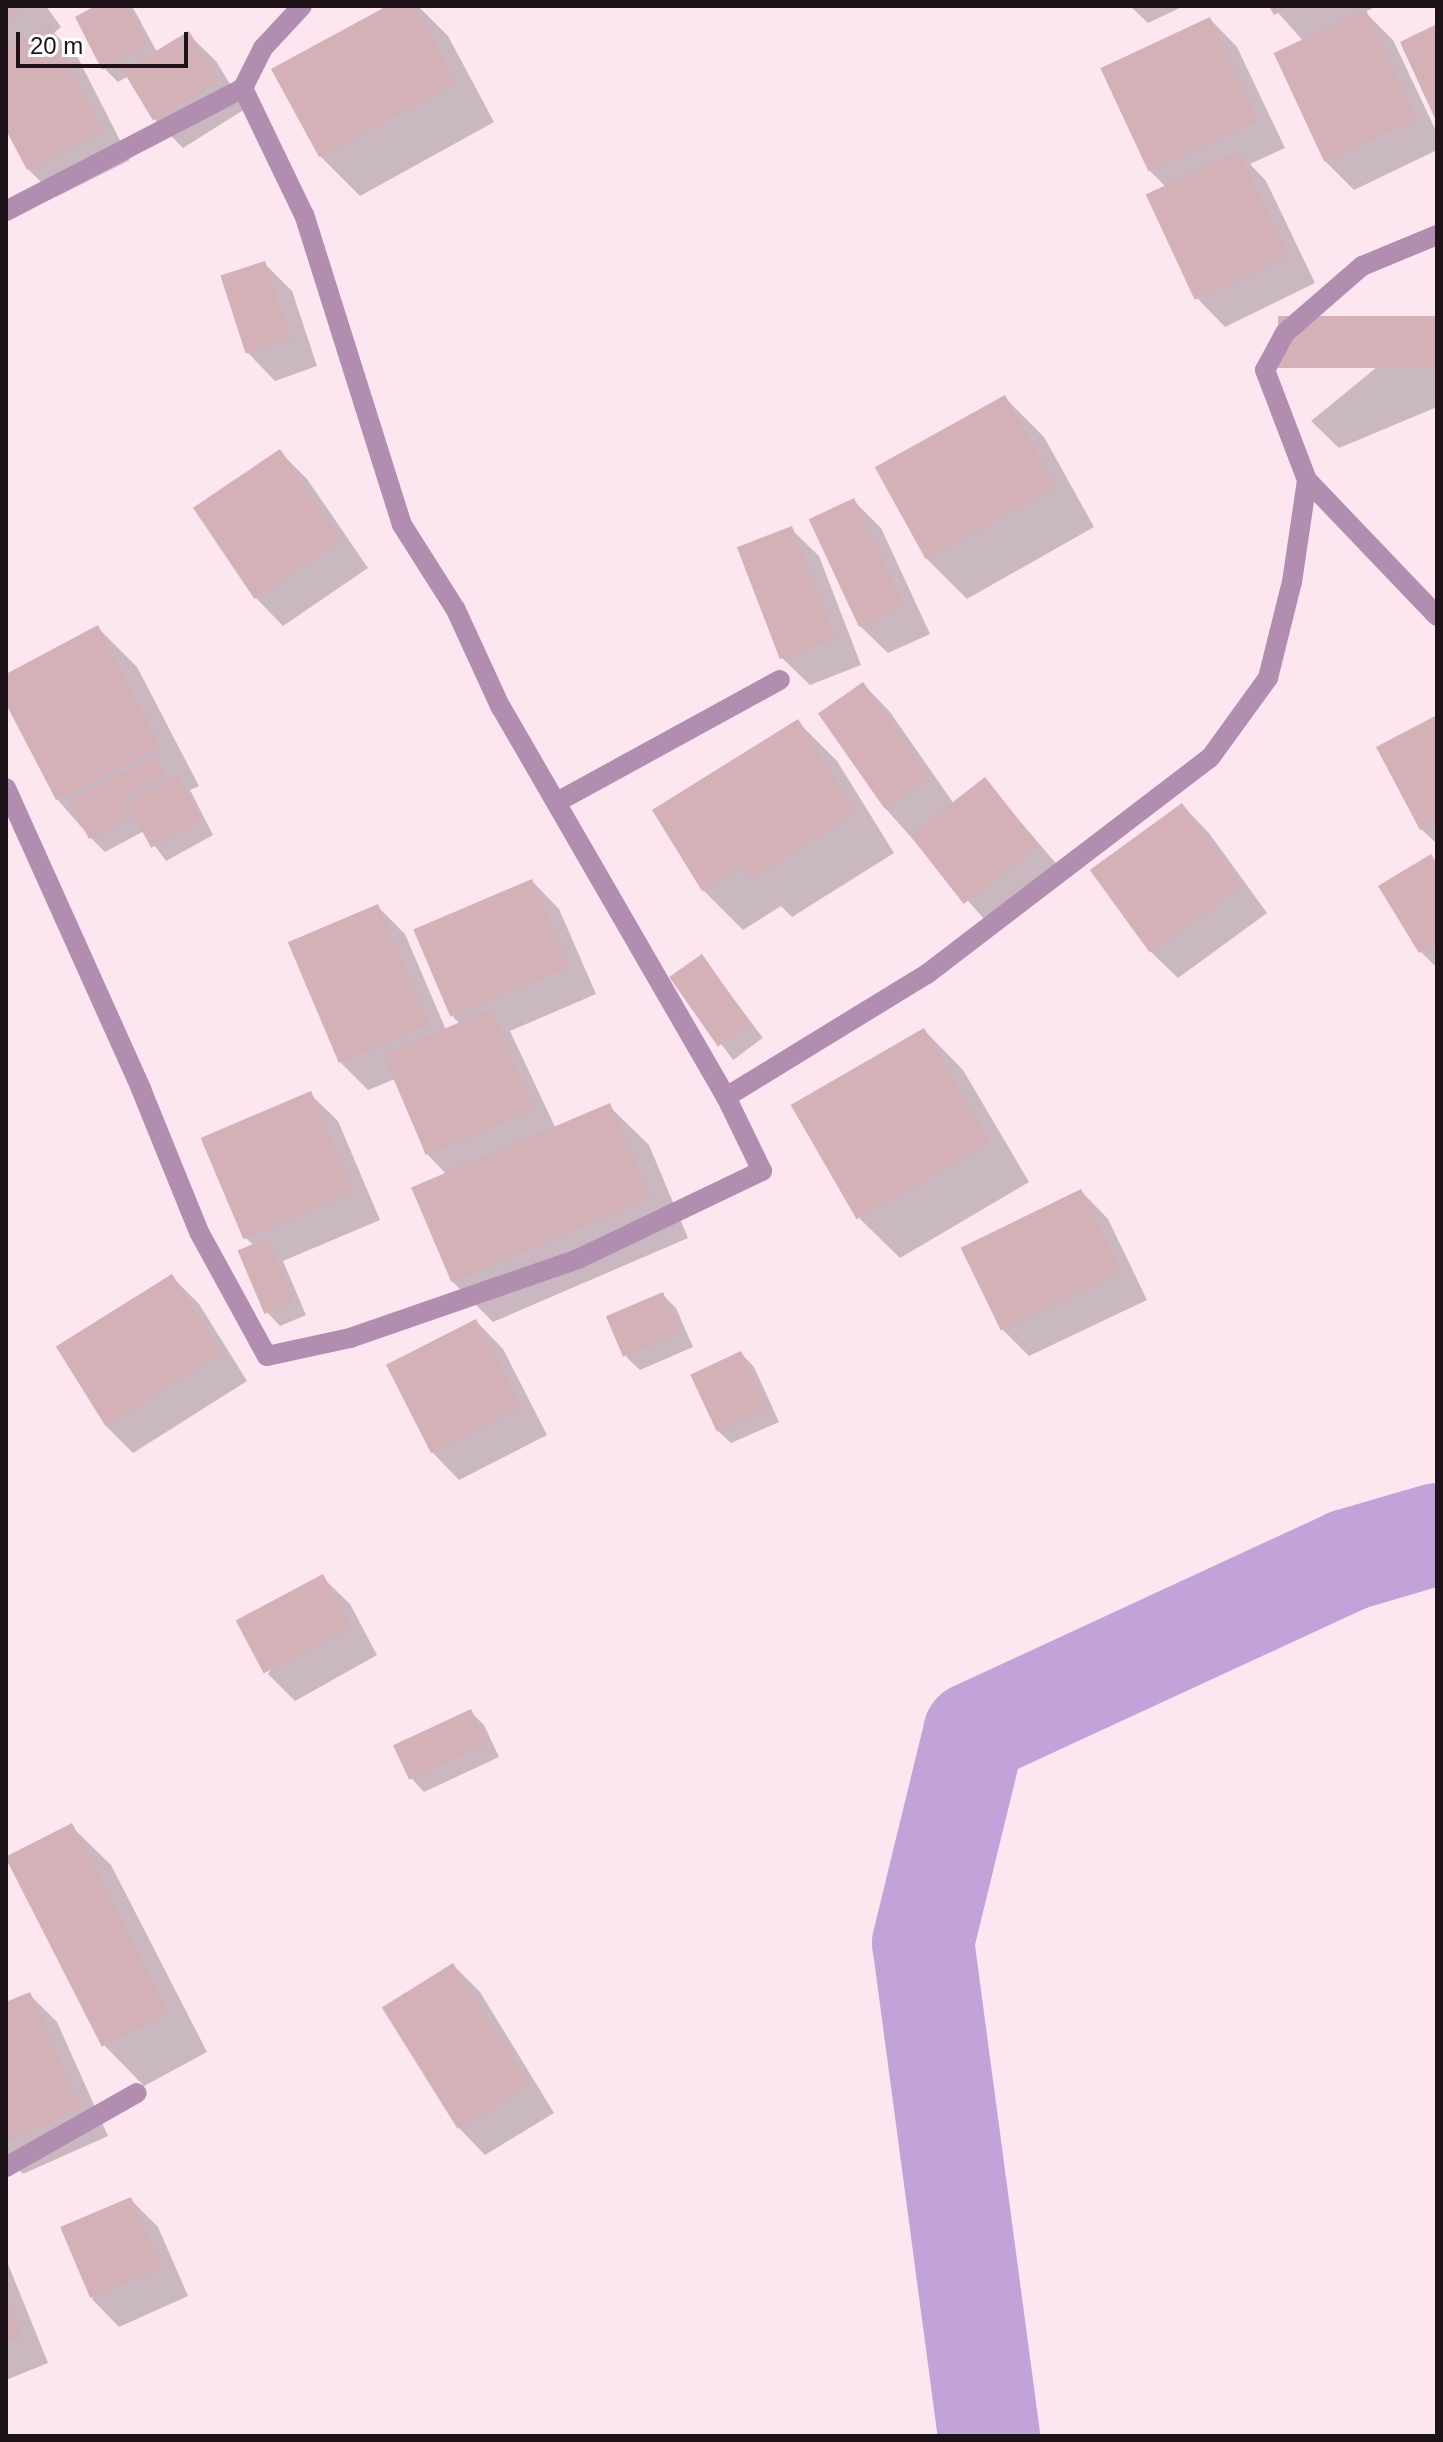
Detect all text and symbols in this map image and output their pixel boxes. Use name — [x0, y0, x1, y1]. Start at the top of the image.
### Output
scale bar — [20, 16, 192, 66]
text: 20 m — [30, 32, 83, 59]

